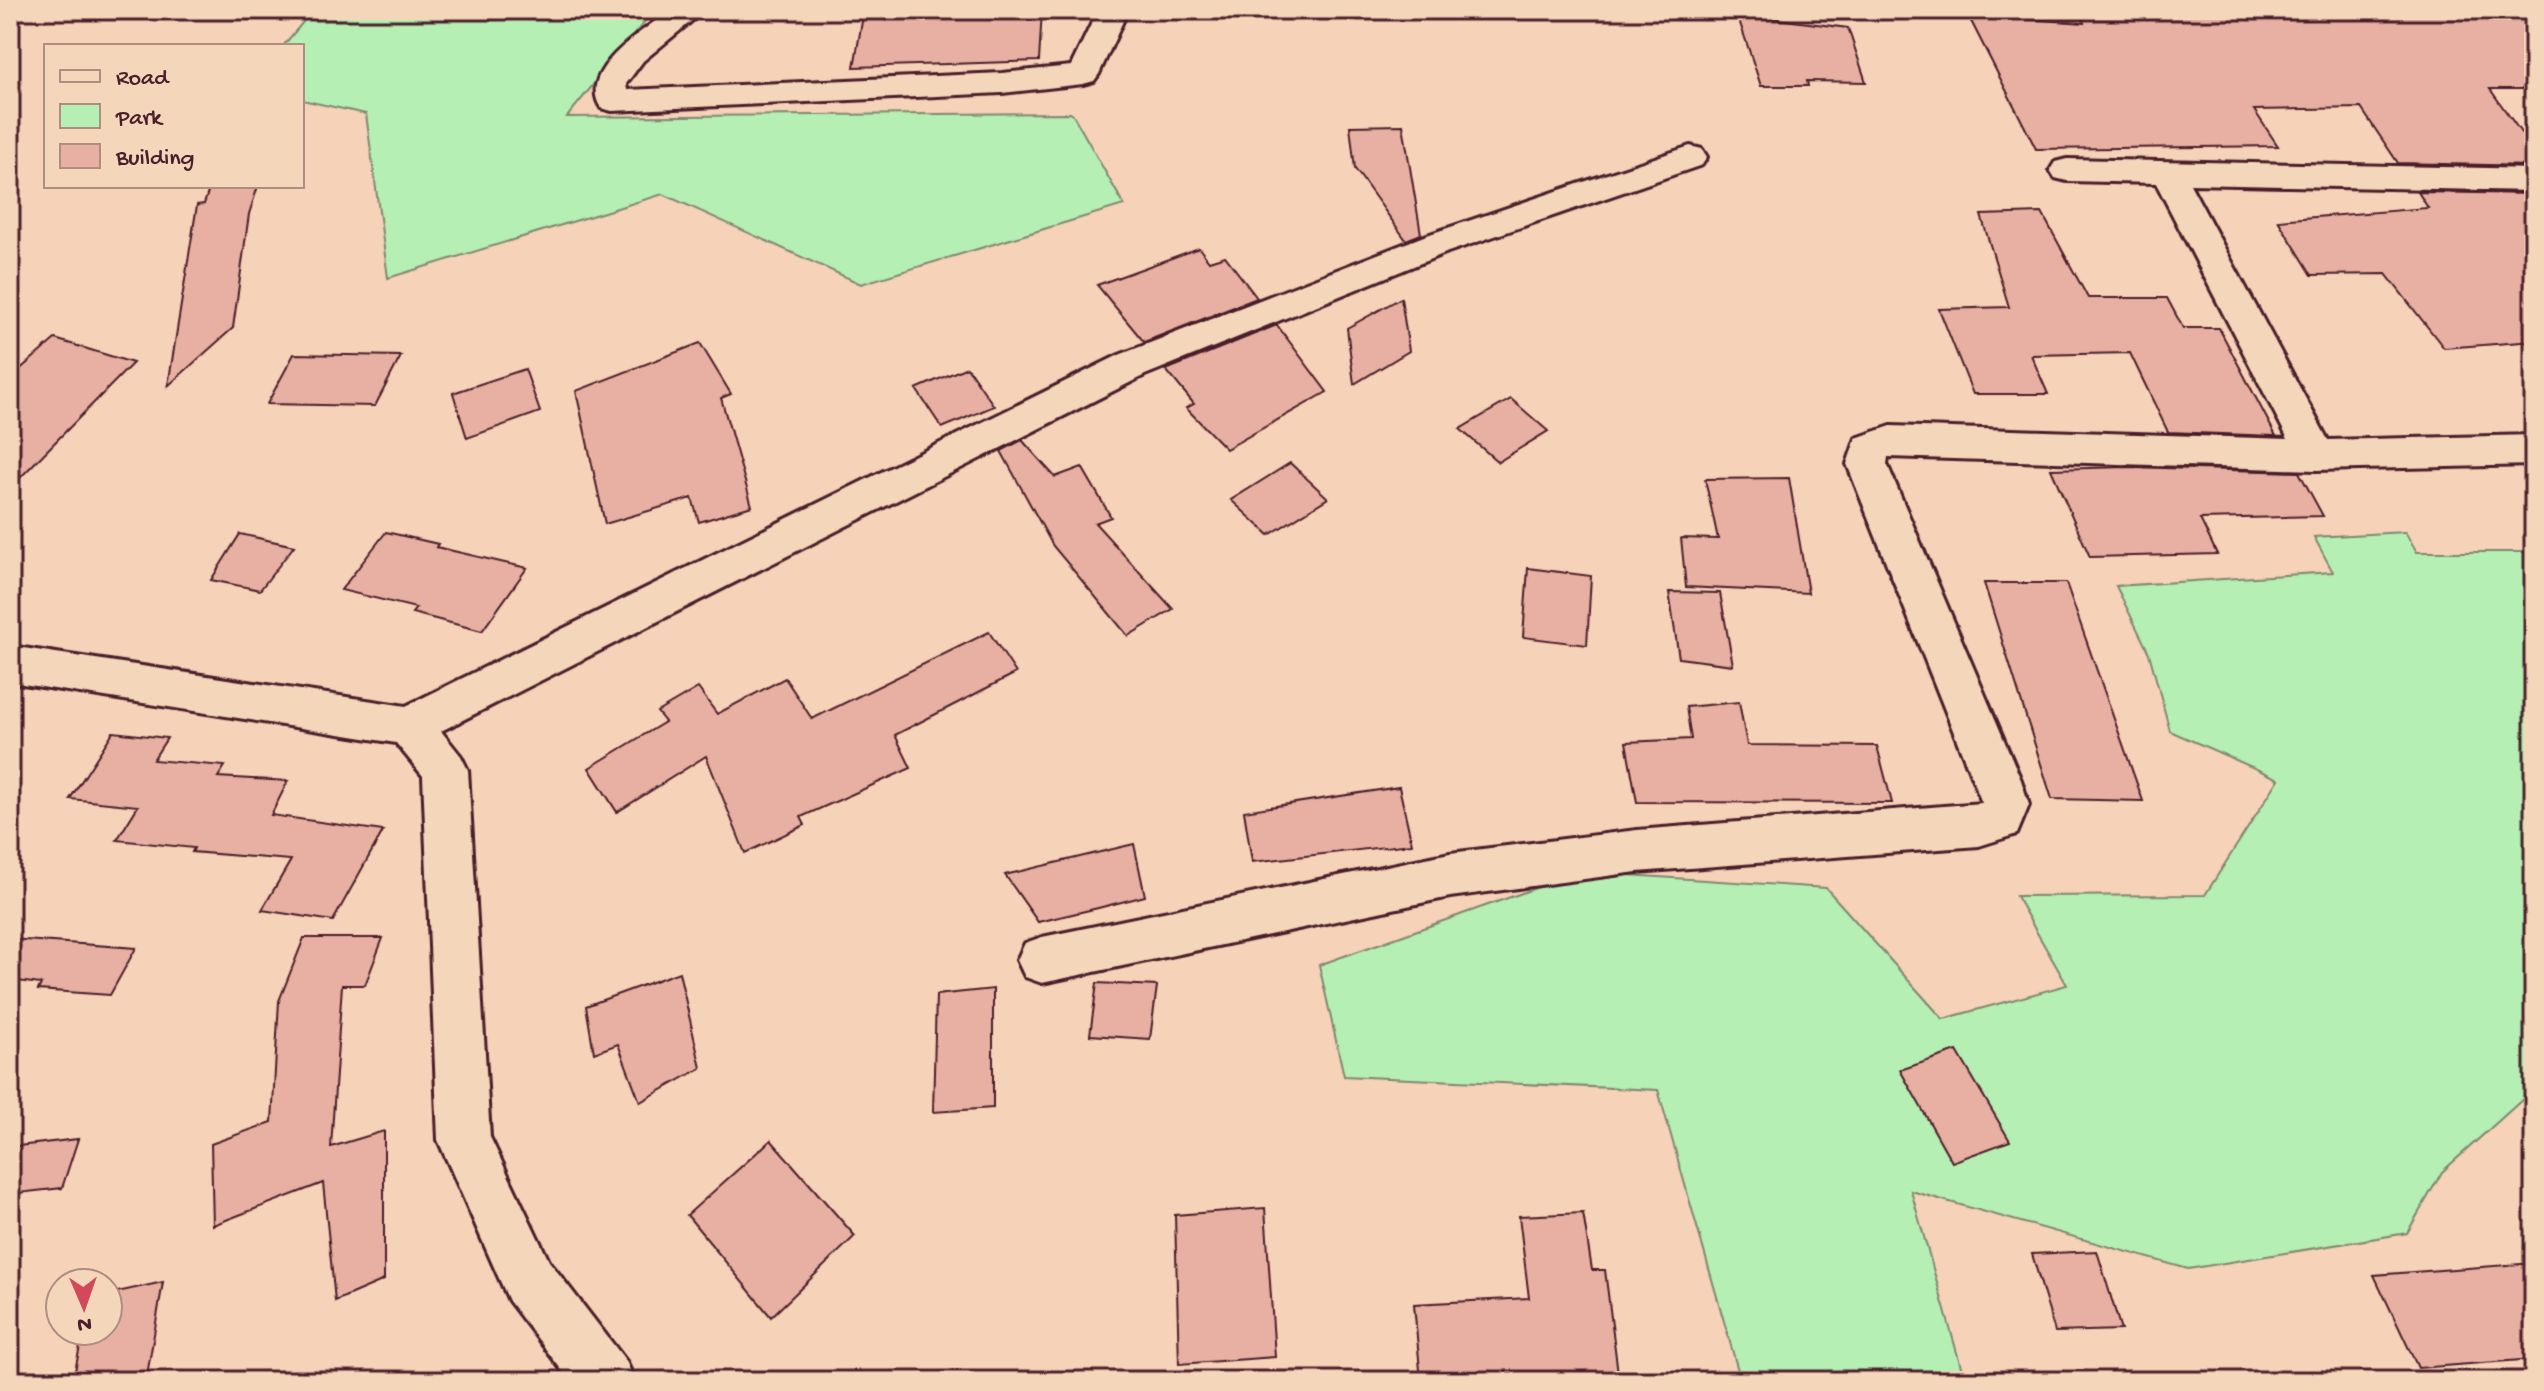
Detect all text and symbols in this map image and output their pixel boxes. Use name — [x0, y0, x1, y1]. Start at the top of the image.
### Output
legend — [44, 44, 304, 188]
text: Road — [116, 65, 170, 94]
text: Park — [115, 105, 164, 134]
text: Building — [115, 145, 194, 174]
north arrow — [44, 1267, 124, 1347]
text: N — [77, 1310, 92, 1336]

